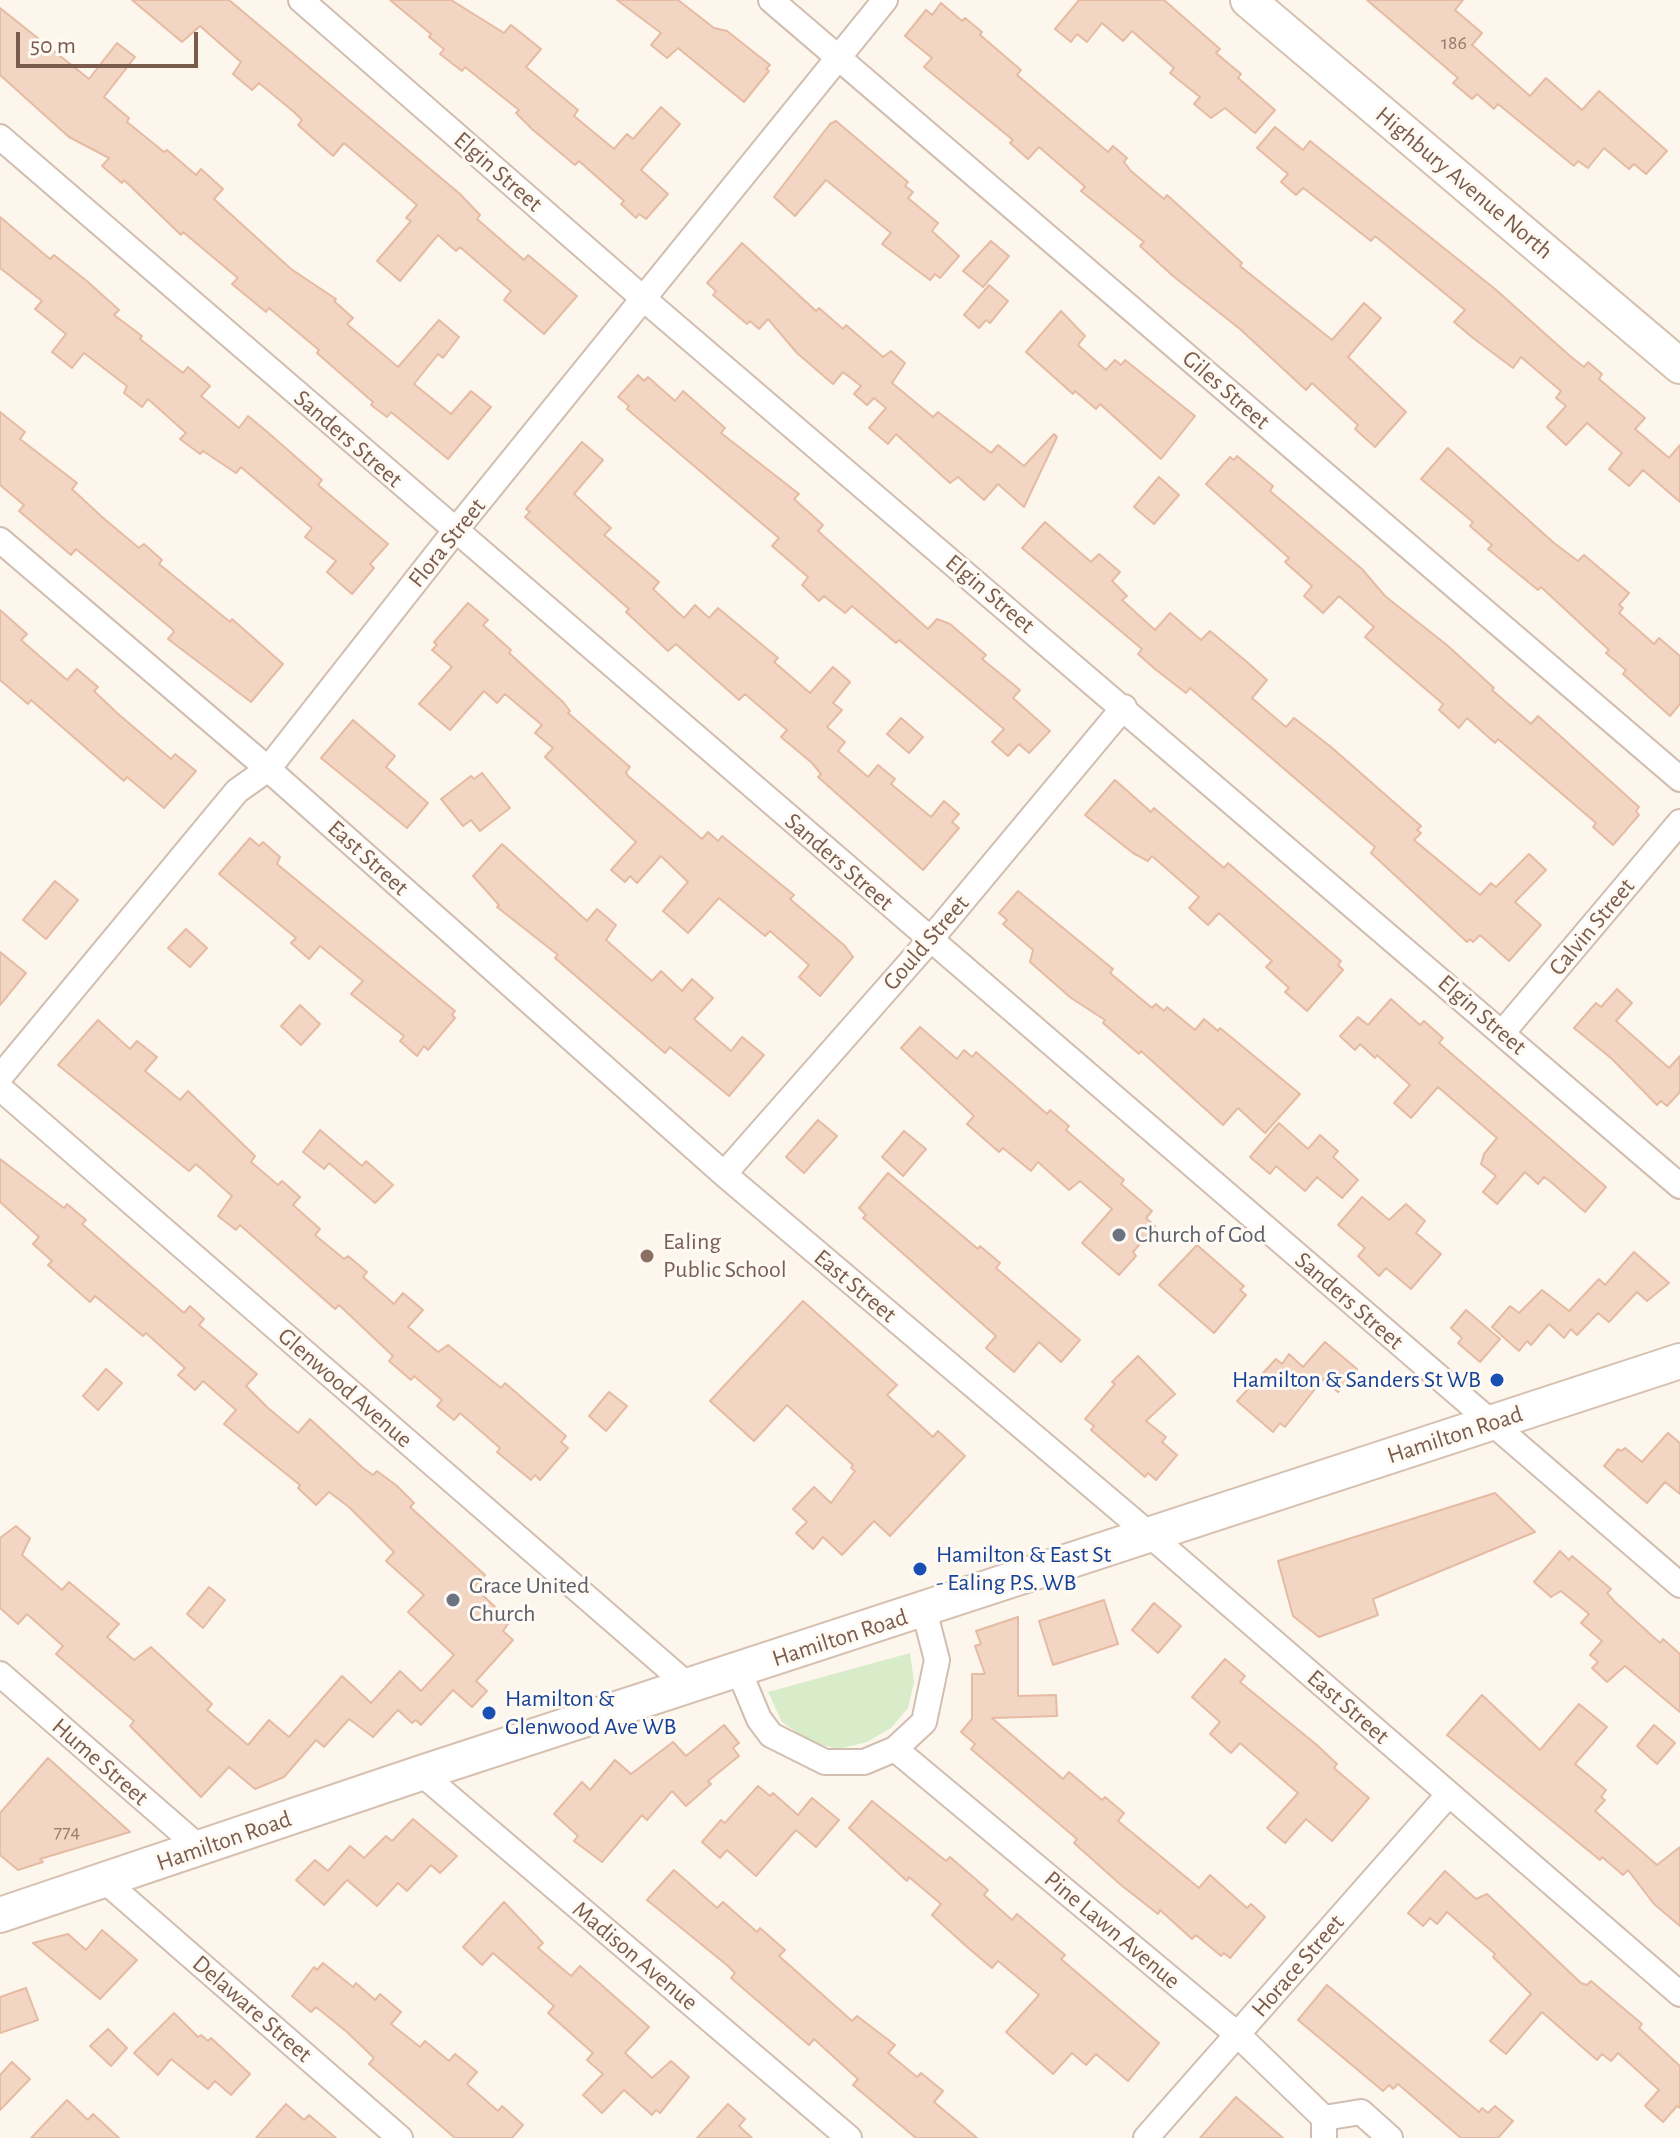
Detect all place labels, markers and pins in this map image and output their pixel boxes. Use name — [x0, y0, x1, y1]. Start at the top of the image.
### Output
place label: Church of God — [1135, 1221, 1266, 1249]
marker: Church of God — [1110, 1226, 1128, 1244]
place label: Ealing Public School — [663, 1228, 787, 1284]
marker: Ealing Public School — [638, 1247, 656, 1265]
place label: Hamilton & Sanders St WB — [1232, 1366, 1481, 1394]
marker: Hamilton & Sanders St WB — [1488, 1371, 1506, 1389]
place label: Hamilton & East St - Ealing P.S. WB — [936, 1541, 1111, 1597]
marker: Hamilton & East St - Ealing P.S. WB — [911, 1560, 929, 1578]
place label: Grace United Church — [469, 1572, 589, 1628]
marker: Grace United Church — [444, 1591, 462, 1609]
place label: Hamilton & Glenwood Ave WB — [505, 1685, 676, 1741]
marker: Hamilton & Glenwood Ave WB — [480, 1704, 498, 1722]

